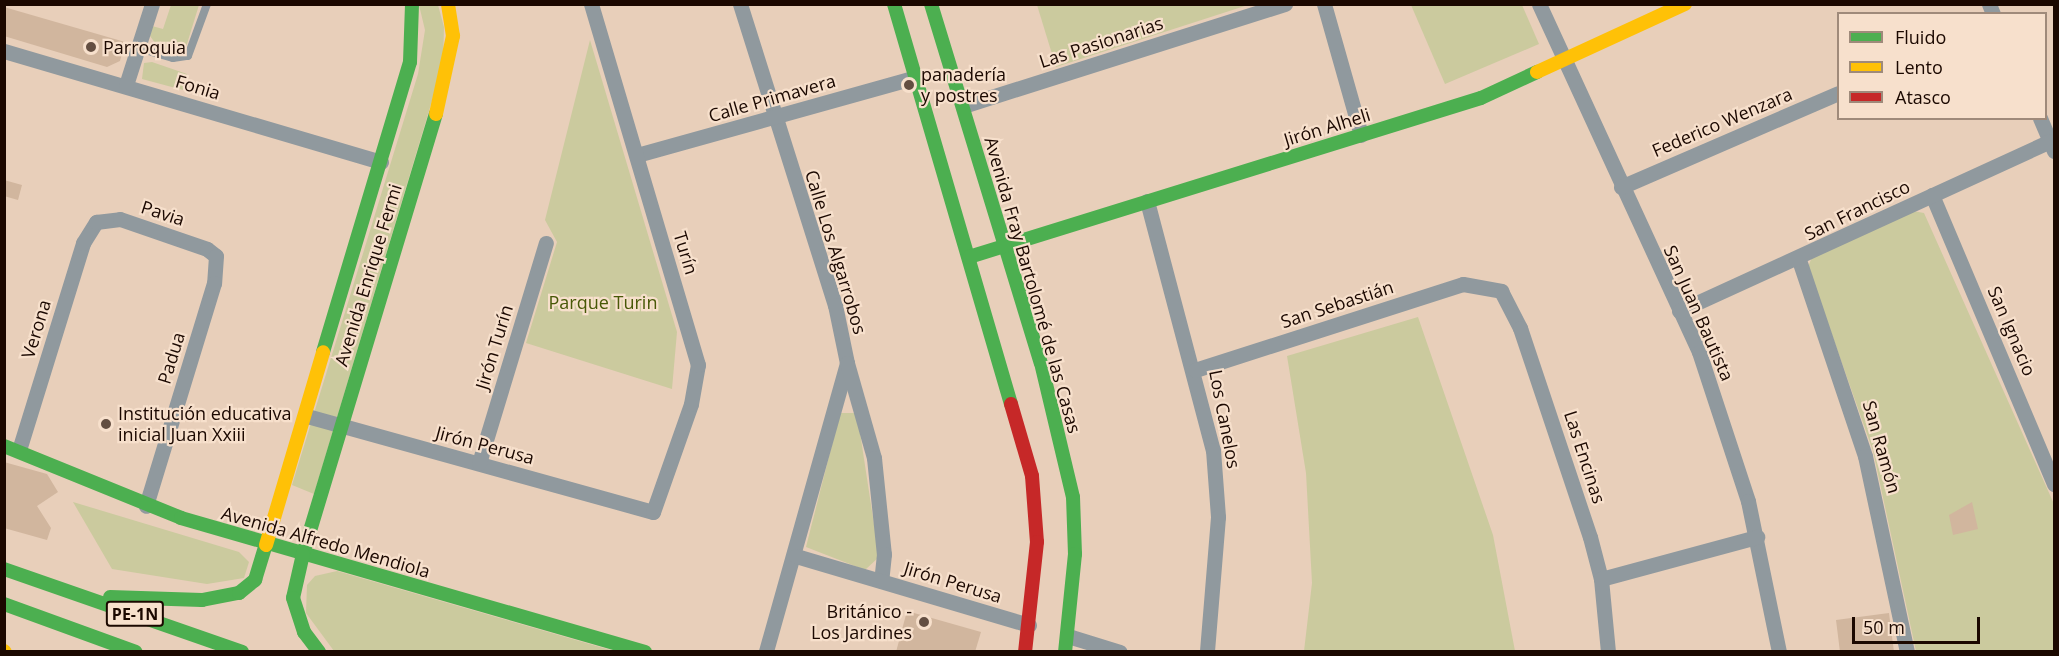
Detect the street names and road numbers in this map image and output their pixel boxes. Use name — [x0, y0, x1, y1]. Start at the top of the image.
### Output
street label: Las Pasionarias — [1036, 12, 1166, 72]
street label: Fonia — [173, 70, 223, 104]
street label: Calle Primavera — [706, 70, 838, 126]
street label: Federico Wenzara — [1649, 83, 1795, 161]
street label: Jirón Alheli — [1281, 104, 1373, 150]
street label: Avenida Fray Bartolomé de las Casas — [980, 134, 1086, 436]
street label: Calle Los Algarrobos — [801, 167, 871, 337]
street label: San Francisco — [1801, 175, 1913, 245]
street label: Avenida Enrique Fermi — [330, 181, 406, 369]
street label: Pavia — [139, 196, 187, 230]
street label: Turín — [669, 229, 703, 277]
street label: San Juan Bautista — [1659, 242, 1739, 384]
street label: San Sebastián — [1278, 276, 1396, 332]
street label: San Ignacio — [1983, 283, 2041, 379]
street label: Verona — [17, 297, 55, 361]
street label: Jirón Turín — [471, 302, 517, 392]
street label: Padua — [153, 330, 189, 386]
street label: Los Canelos — [1205, 368, 1245, 470]
street label: San Ramón — [1858, 398, 1906, 496]
street label: Las Encinas — [1560, 408, 1610, 506]
street label: Jirón Perusa — [433, 421, 537, 469]
street label: Avenida Alfredo Mendiola — [219, 502, 433, 582]
street label: Jirón Perusa — [901, 557, 1005, 607]
road number: PE-1N — [105, 601, 165, 627]

